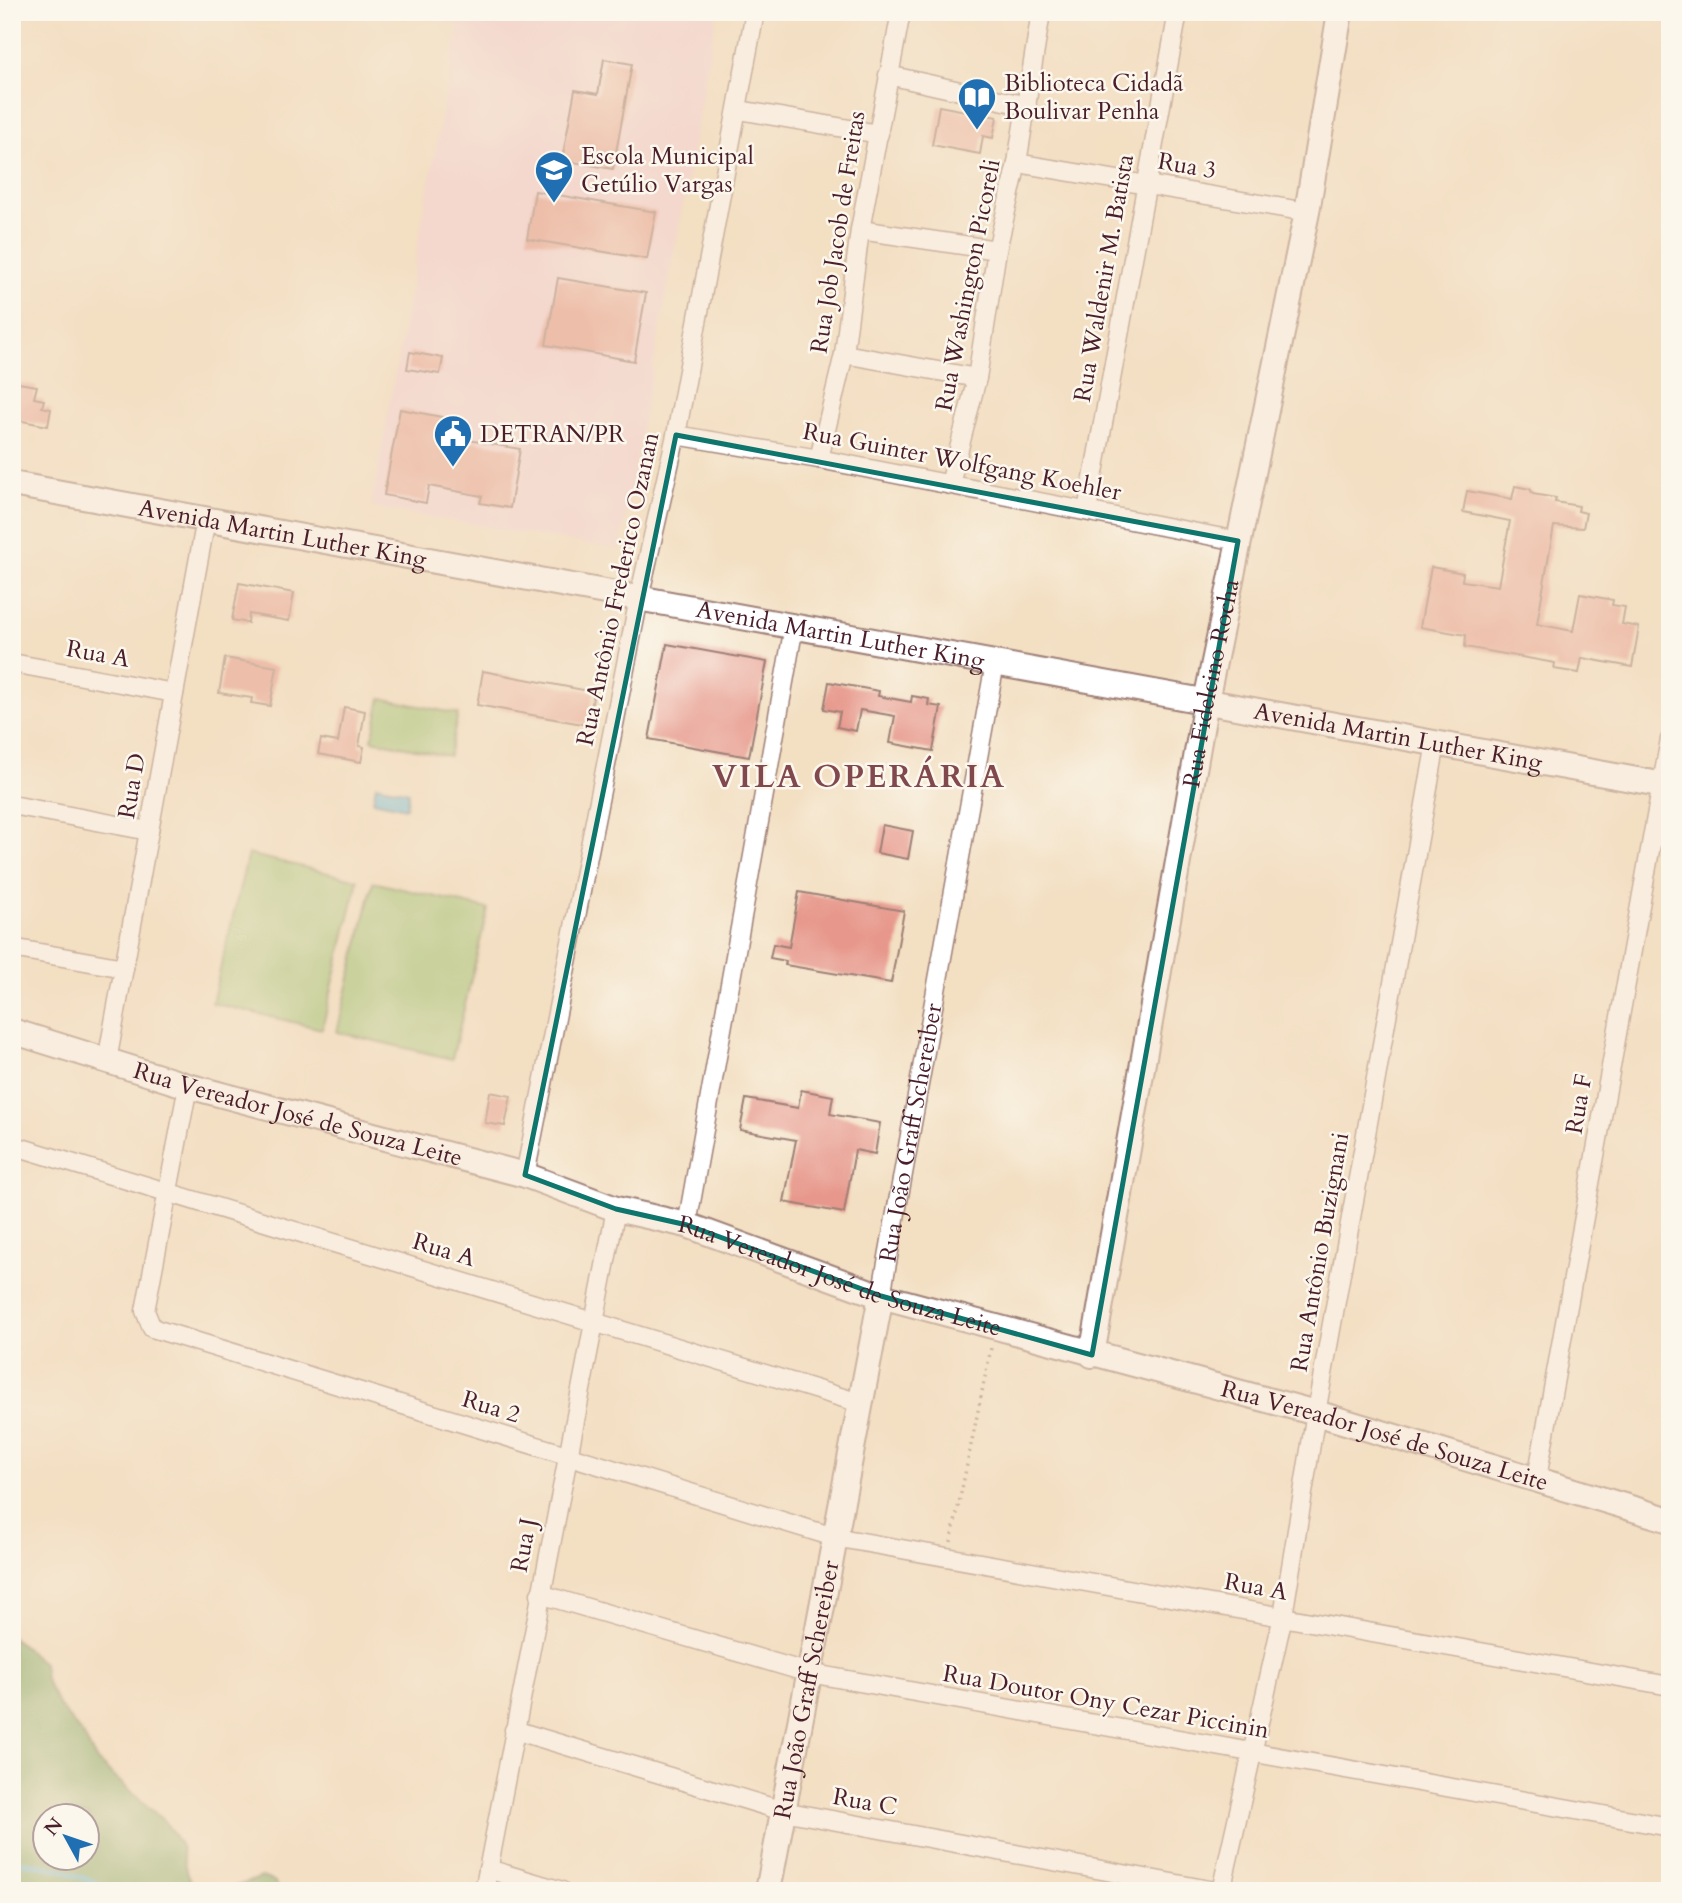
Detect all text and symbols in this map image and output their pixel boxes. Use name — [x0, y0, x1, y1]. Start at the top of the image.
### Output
place label: Biblioteca Cidadã Boulivar Penha — [1004, 67, 1184, 128]
library icon: Biblioteca Cidadã Boulivar Penha — [956, 76, 998, 131]
street label: Rua Job Jacob de Freitas — [803, 108, 873, 356]
place label: Escola Municipal Getúlio Vargas — [581, 140, 754, 201]
street label: Rua 3 — [1155, 145, 1219, 187]
school or university icon: Escola Municipal Getúlio Vargas — [533, 149, 575, 204]
street label: Rua Waldenir M. Batista — [1066, 151, 1142, 404]
street label: Rua Washington Picoreli — [927, 156, 1009, 414]
public building icon: DETRAN/PR — [432, 413, 474, 468]
street label: Rua Guinter Wolfgang Koehler — [800, 415, 1124, 509]
place label: DETRAN/PR — [480, 418, 625, 451]
street label: Rua Antônio Frederico Ozanan — [569, 429, 667, 749]
street label: Avenida Martin Luther King — [136, 491, 430, 576]
street label: Rua Fidelcino Rocha — [1175, 576, 1247, 790]
street label: Avenida Martin Luther King — [693, 592, 988, 677]
street label: Rua A — [64, 632, 133, 676]
street label: Avenida Martin Luther King — [1251, 694, 1546, 779]
street label: Rua D — [110, 751, 154, 821]
district label: VILA OPERÁRIA — [712, 755, 1006, 799]
street label: Rua João Graff Schereiber — [871, 1000, 950, 1265]
street label: Rua Vereador José de Souza Leite — [130, 1054, 466, 1174]
street label: Rua F — [1558, 1071, 1600, 1137]
street label: Rua Antônio Buzignani — [1283, 1129, 1357, 1374]
street label: Rua Vereador José de Souza Leite — [675, 1207, 1005, 1344]
street label: Rua A — [409, 1225, 480, 1275]
street label: Rua Vereador José de Souza Leite — [1217, 1372, 1552, 1499]
street label: Rua 2 — [458, 1383, 524, 1431]
street label: Rua J — [503, 1515, 545, 1575]
street label: Rua João Graff Schereiber — [766, 1557, 847, 1822]
street label: Rua A — [1222, 1565, 1291, 1609]
street label: Rua Doutor Ony Cezar Piccinin — [940, 1657, 1272, 1747]
street label: Rua C — [830, 1780, 900, 1824]
north arrow — [32, 1801, 102, 1871]
text: N — [38, 1812, 69, 1841]

